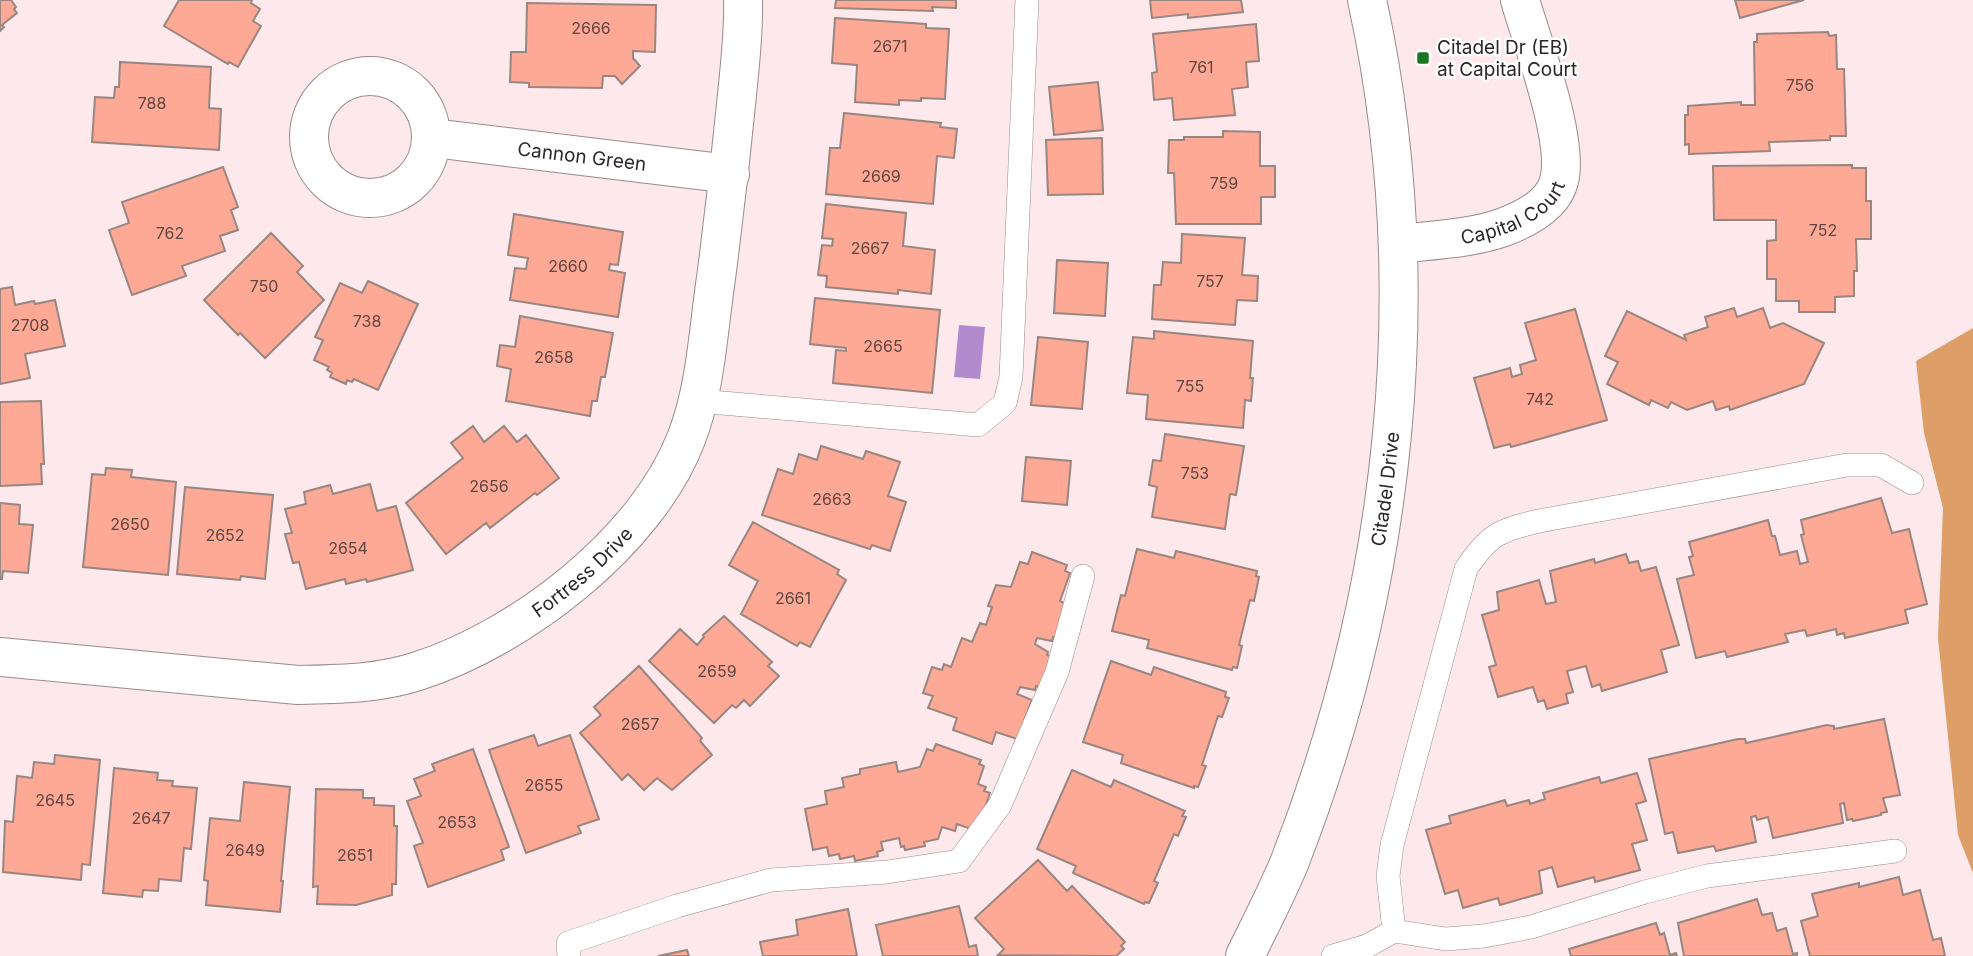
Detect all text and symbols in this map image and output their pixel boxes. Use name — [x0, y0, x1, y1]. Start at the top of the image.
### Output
house number: 2666 — [571, 18, 611, 38]
house number: 2671 — [872, 36, 908, 56]
place label: Citadel Dr (EB) at Capital Court — [1437, 36, 1577, 81]
marker: Citadel Dr (EB) at Capital Court — [1415, 50, 1431, 66]
house number: 761 — [1188, 57, 1214, 77]
house number: 756 — [1786, 75, 1814, 95]
house number: 788 — [138, 93, 166, 113]
street label: Cannon Green — [516, 137, 648, 175]
house number: 2669 — [861, 166, 901, 186]
house number: 759 — [1210, 173, 1238, 193]
street label: Capital Court — [1459, 178, 1570, 249]
house number: 752 — [1809, 220, 1837, 240]
house number: 762 — [156, 223, 184, 243]
house number: 2667 — [851, 238, 889, 258]
house number: 2660 — [548, 256, 588, 276]
house number: 757 — [1196, 271, 1224, 291]
house number: 750 — [250, 276, 278, 296]
house number: 738 — [353, 311, 381, 331]
house number: 2708 — [11, 315, 49, 335]
house number: 2665 — [863, 336, 903, 356]
house number: 2658 — [534, 347, 574, 367]
house number: 755 — [1176, 376, 1204, 396]
house number: 742 — [1526, 389, 1554, 409]
street label: Citadel Drive — [1366, 431, 1404, 548]
house number: 753 — [1181, 463, 1209, 483]
house number: 2656 — [469, 476, 509, 496]
house number: 2663 — [812, 489, 852, 509]
house number: 2650 — [110, 514, 150, 534]
street label: Fortress Drive — [528, 522, 637, 622]
house number: 2652 — [205, 525, 245, 545]
house number: 2654 — [328, 538, 368, 558]
house number: 2661 — [775, 588, 811, 608]
house number: 2659 — [697, 661, 737, 681]
house number: 2657 — [621, 714, 659, 734]
house number: 2655 — [524, 775, 564, 795]
house number: 2645 — [35, 790, 75, 810]
house number: 2647 — [131, 808, 171, 828]
house number: 2653 — [437, 812, 477, 832]
house number: 2649 — [225, 840, 265, 860]
house number: 2651 — [337, 845, 373, 865]

